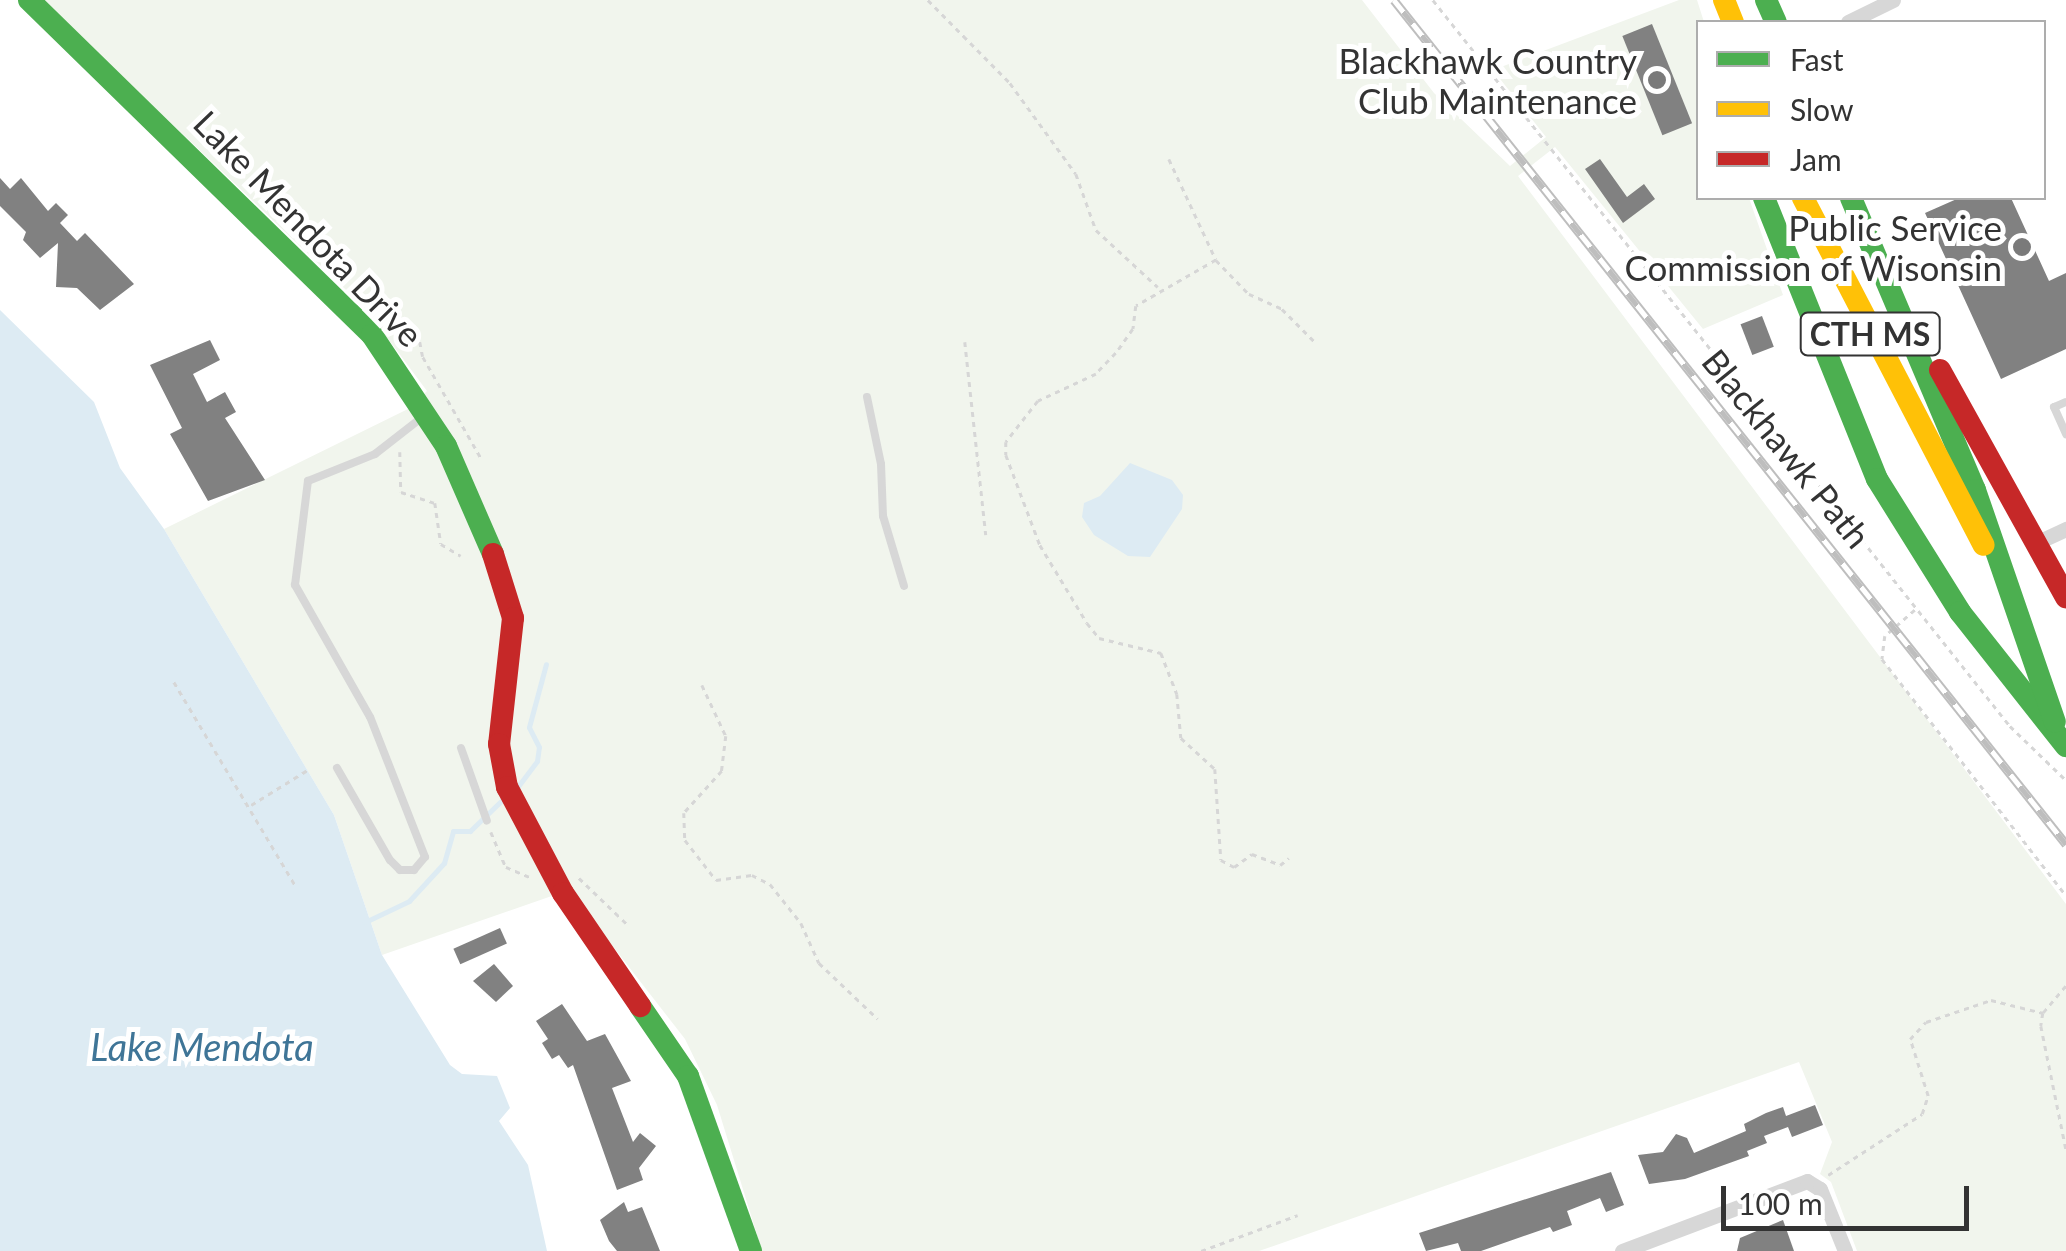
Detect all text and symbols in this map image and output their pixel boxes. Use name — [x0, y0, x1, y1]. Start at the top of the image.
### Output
legend — [1696, 20, 2046, 200]
place label: Blackhawk Country Club Maintenance — [1339, 39, 1637, 121]
text: Fast — [1790, 41, 1844, 77]
marker: Blackhawk Country Club Maintenance — [1646, 69, 1668, 91]
text: Slow — [1790, 91, 1853, 127]
street label: Lake Mendota Drive — [186, 102, 432, 354]
text: Jam — [1790, 141, 1842, 177]
place label: Public Service Commission of Wisonsin — [1623, 206, 2002, 288]
marker: Public Service Commission of Wisonsin — [2011, 236, 2033, 258]
road number: CTH MS — [1798, 307, 1942, 361]
street label: Blackhawk Path — [1694, 340, 1880, 556]
water label: Lake Mendota — [90, 1024, 314, 1070]
scale bar — [1726, 1166, 1974, 1228]
text: 100 m — [1738, 1185, 1823, 1221]

